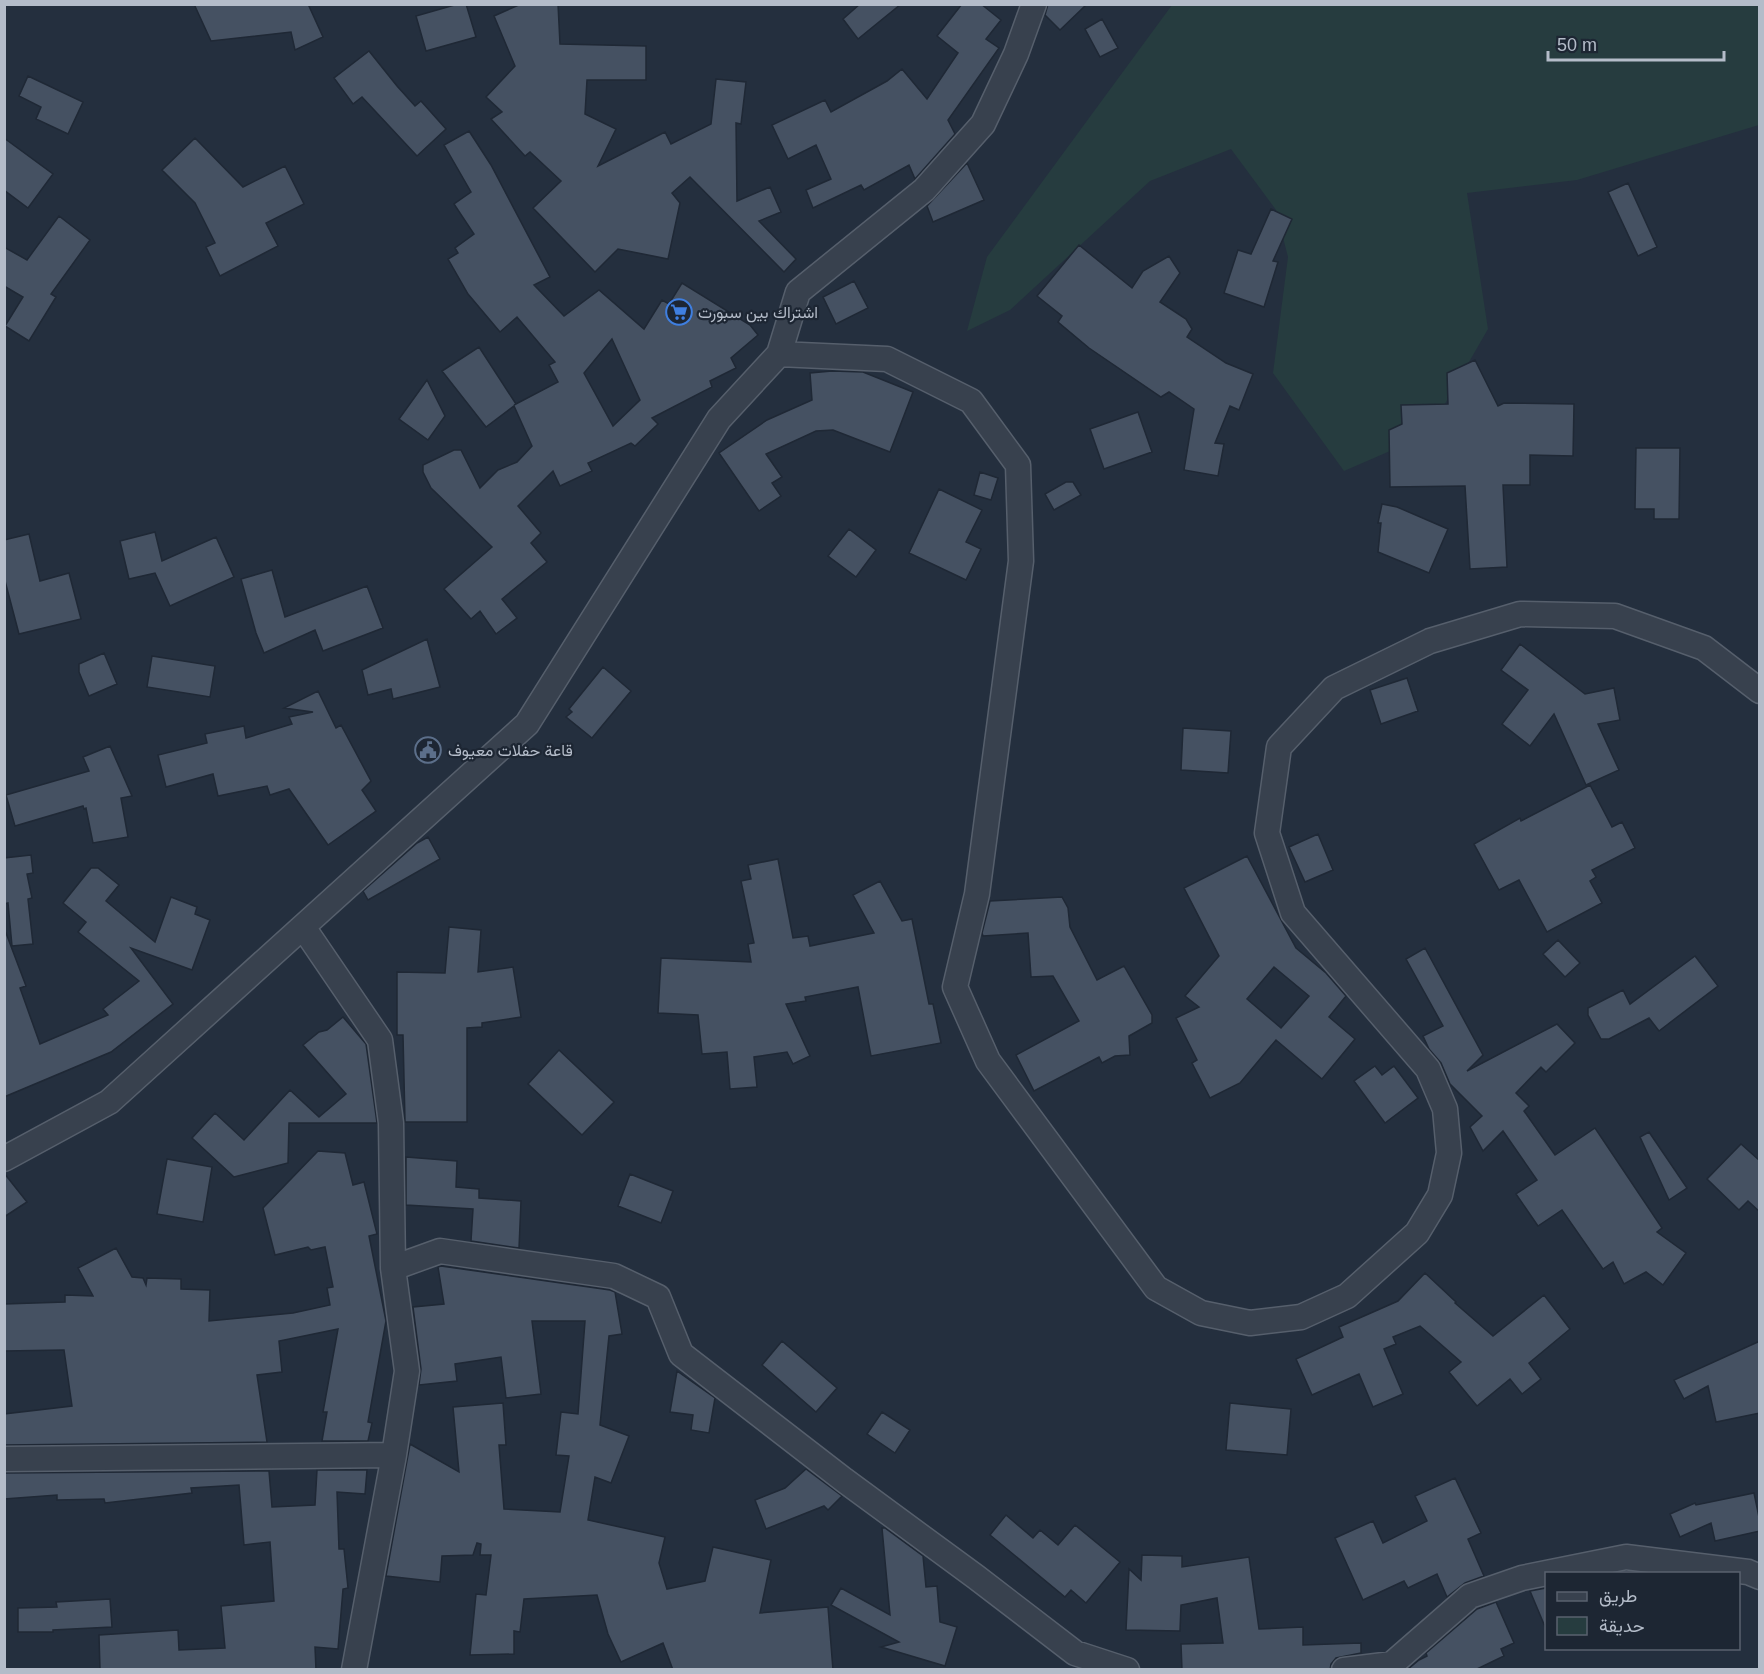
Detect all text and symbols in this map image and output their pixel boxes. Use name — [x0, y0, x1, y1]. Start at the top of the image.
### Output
scale bar — [1548, 24, 1724, 62]
text: 50 m — [1557, 35, 1597, 55]
supermarket icon: اشتراك بين سبورت — [664, 297, 694, 327]
place label: اشتراك بين سبورت — [698, 304, 818, 323]
public building icon: قاعة حفلات معيوف — [413, 735, 443, 765]
place label: قاعة حفلات معيوف — [448, 742, 573, 761]
legend — [1545, 1572, 1740, 1650]
text: طريق — [1599, 1586, 1637, 1607]
text: حديقة — [1599, 1616, 1645, 1636]

